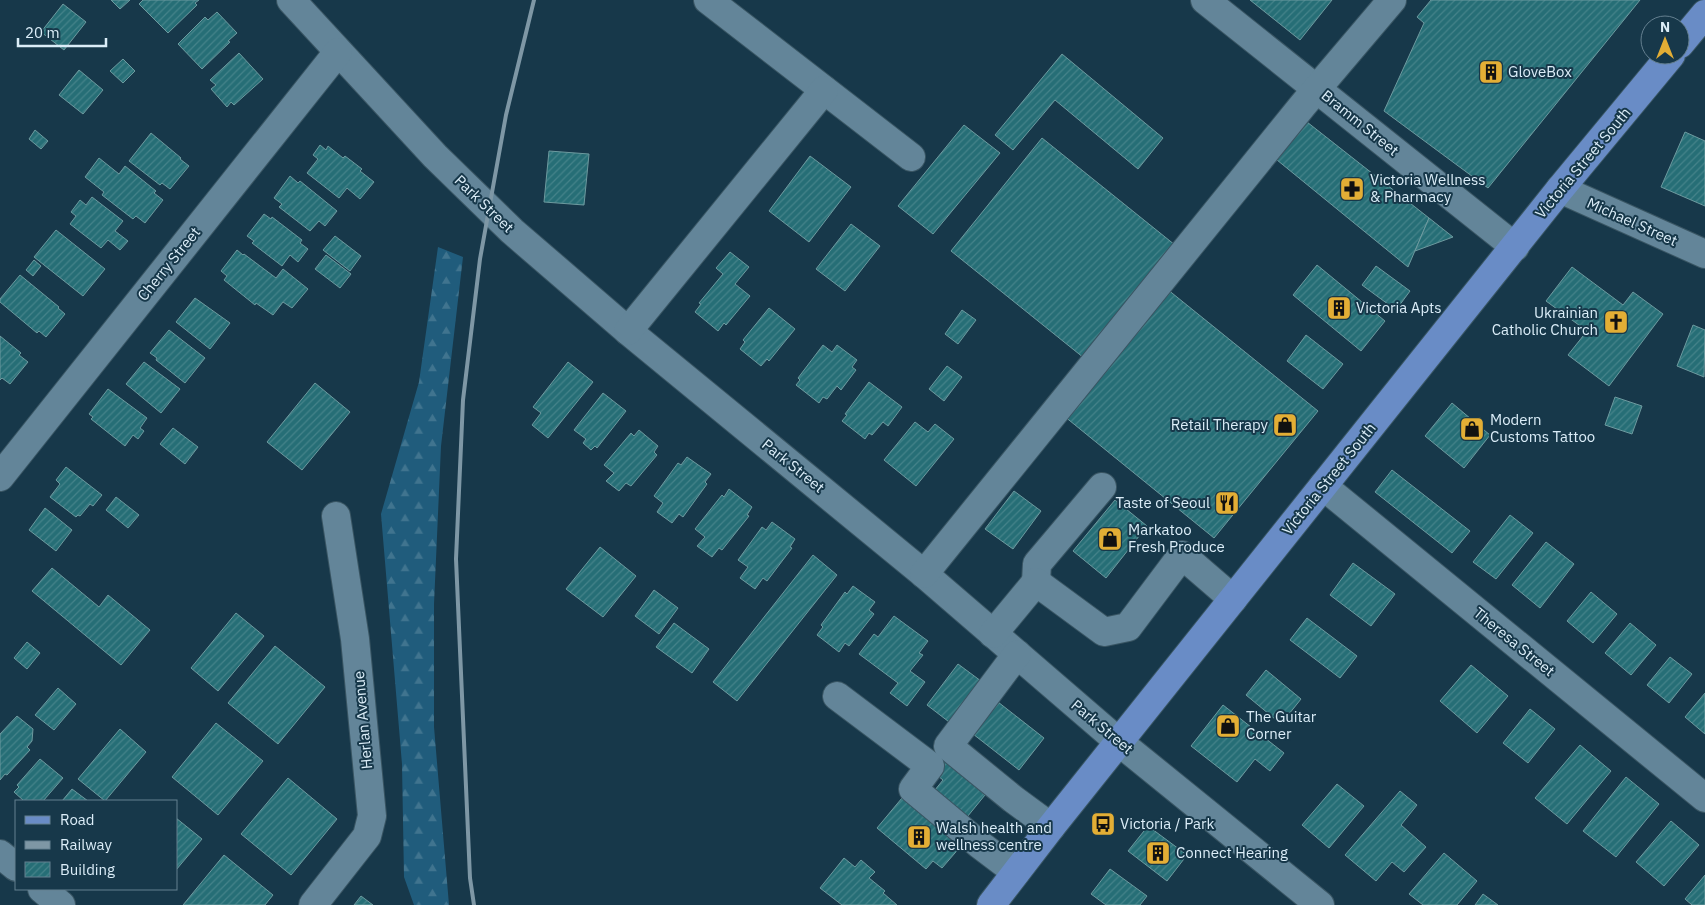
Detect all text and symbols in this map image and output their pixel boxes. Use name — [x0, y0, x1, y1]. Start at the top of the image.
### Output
scale bar — [18, 15, 105, 47]
north arrow — [1640, 15, 1690, 65]
text: N — [1660, 18, 1670, 36]
text: 20 m — [25, 23, 60, 42]
building icon: GloveBox — [1478, 59, 1504, 85]
place label: GloveBox — [1508, 62, 1572, 81]
street label: Bramm Street — [1318, 86, 1403, 160]
street label: Victoria Street South — [1531, 103, 1635, 222]
place label: Victoria Wellness & Pharmacy — [1370, 170, 1486, 206]
street label: Park Street — [451, 171, 518, 237]
pharmacy icon: Victoria Wellness & Pharmacy — [1339, 176, 1365, 202]
street label: Michael Street — [1584, 193, 1680, 250]
street label: Cherry Street — [133, 223, 204, 304]
building icon: Victoria Apts — [1326, 295, 1352, 321]
place label: Victoria Apts — [1356, 298, 1442, 317]
place label: Ukrainian Catholic Church — [1492, 303, 1598, 339]
church icon: Ukrainian Catholic Church — [1603, 309, 1629, 335]
place label: Modern Customs Tattoo — [1490, 410, 1595, 446]
shop icon: Retail Therapy — [1272, 412, 1298, 438]
place label: Retail Therapy — [1171, 415, 1269, 434]
shop icon: Modern Customs Tattoo — [1459, 416, 1485, 442]
street label: Victoria Street South — [1278, 419, 1380, 539]
street label: Park Street — [758, 435, 828, 497]
restaurant icon: Taste of Seoul — [1214, 490, 1240, 516]
place label: Taste of Seoul — [1116, 493, 1210, 512]
place label: Markatoo Fresh Produce — [1128, 520, 1225, 556]
shop icon: Markatoo Fresh Produce — [1097, 526, 1123, 552]
street label: Theresa Street — [1470, 603, 1559, 680]
street label: Herlan Avenue — [349, 670, 376, 770]
street label: Park Street — [1067, 695, 1137, 758]
place label: The Guitar Corner — [1246, 707, 1317, 743]
shop icon: The Guitar Corner — [1215, 713, 1241, 739]
legend — [15, 800, 178, 890]
text: Road — [60, 810, 95, 829]
bus stop icon: Victoria / Park — [1090, 811, 1116, 837]
place label: Victoria / Park — [1120, 814, 1215, 833]
place label: Walsh health and wellness centre — [936, 818, 1052, 854]
building icon: Walsh health and wellness centre — [906, 824, 932, 850]
text: Railway — [60, 835, 113, 854]
building icon: Connect Hearing — [1145, 840, 1171, 866]
place label: Connect Hearing — [1176, 843, 1288, 862]
text: Building — [60, 860, 115, 879]

